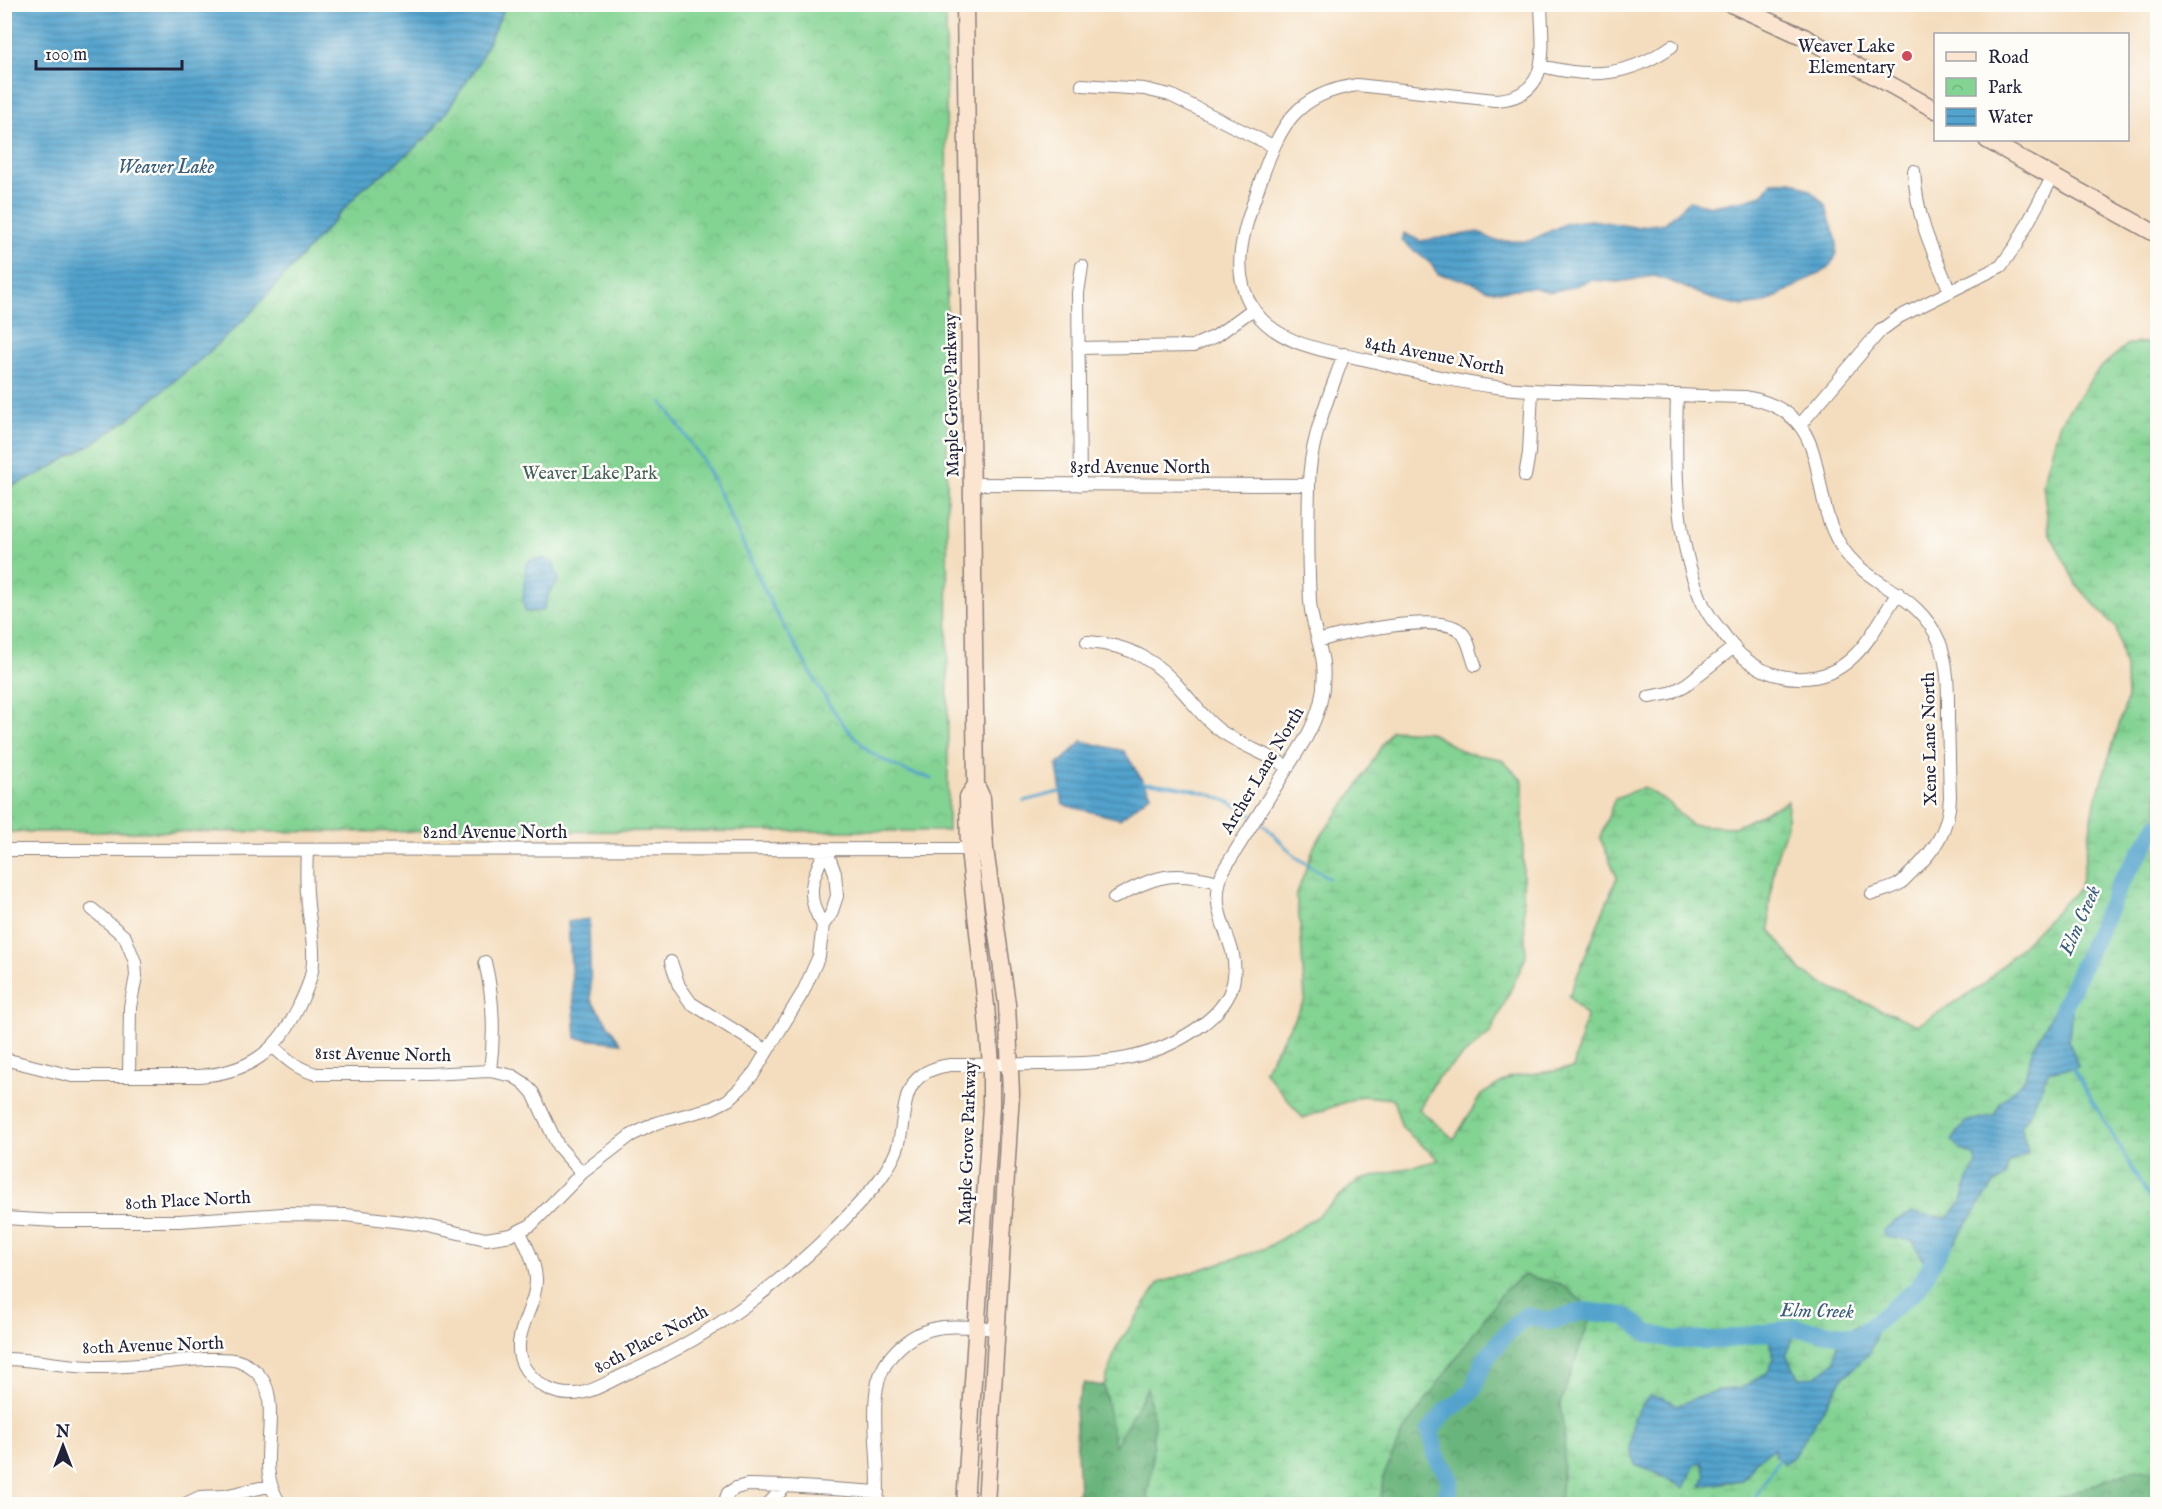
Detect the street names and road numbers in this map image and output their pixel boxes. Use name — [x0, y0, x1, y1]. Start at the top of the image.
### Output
street label: Maple Grove Parkway — [940, 312, 965, 477]
street label: 84th Avenue North — [1363, 332, 1507, 381]
street label: 83rd Avenue North — [1070, 457, 1210, 480]
street label: Xene Lane North — [1918, 671, 1943, 806]
street label: Archer Lane North — [1216, 703, 1311, 839]
street label: 82nd Avenue North — [423, 822, 568, 845]
street label: 81st Avenue North — [315, 1043, 452, 1068]
street label: Maple Grove Parkway — [954, 1060, 983, 1226]
street label: 80th Place North — [125, 1187, 252, 1216]
street label: 80th Place North — [591, 1300, 713, 1380]
street label: 80th Avenue North — [82, 1333, 225, 1360]

